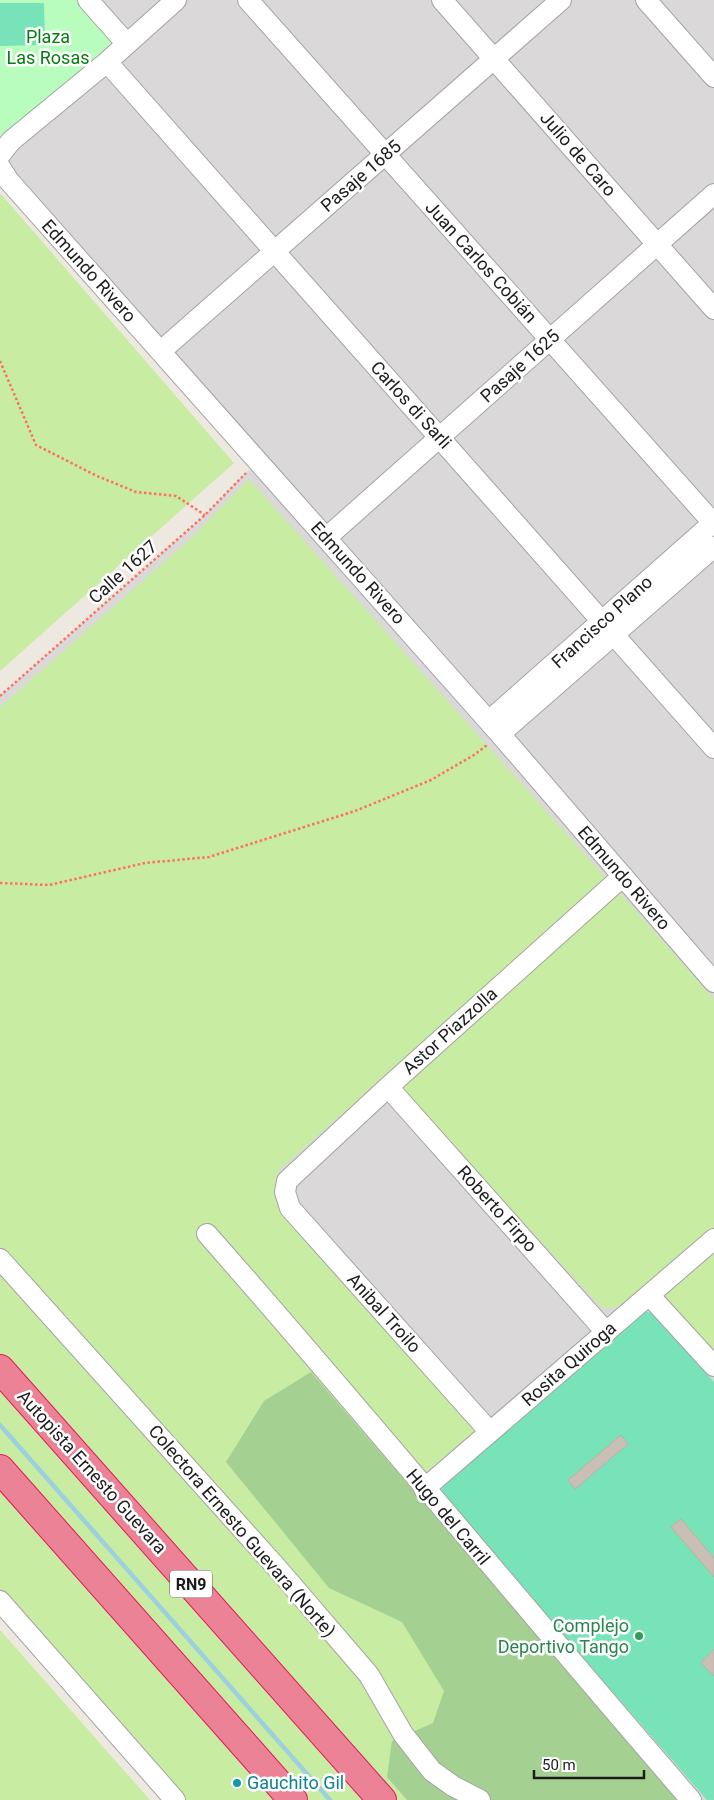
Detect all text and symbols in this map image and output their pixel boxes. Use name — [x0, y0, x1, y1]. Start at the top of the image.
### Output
park label: Plaza Las Rosas — [7, 26, 89, 68]
street label: Julio de Caro — [536, 107, 621, 200]
street label: Pasaje 1685 — [316, 135, 405, 216]
street label: Juan Carlos Cobián — [421, 197, 541, 327]
street label: Edmundo Rivero — [38, 215, 141, 326]
street label: Pasaje 1625 — [476, 325, 563, 407]
street label: Carlos di Sarli — [367, 357, 456, 453]
street label: Edmundo Rivero — [307, 517, 410, 628]
street label: Calle 1627 — [84, 535, 161, 608]
street label: Francisco Plano — [547, 571, 656, 672]
street label: Edmundo Rivero — [574, 822, 675, 934]
street label: Astor Piazzolla — [398, 983, 501, 1078]
street label: Roberto Firpo — [453, 1161, 542, 1256]
street label: Anibal Troilo — [343, 1269, 426, 1357]
street label: Rosita Quiroga — [517, 1317, 620, 1410]
street label: Autopista Ernesto Guevara — [13, 1386, 171, 1558]
street label: Colectora Ernesto Guevara (Norte) — [144, 1420, 340, 1642]
street label: Hugo del Carril — [402, 1464, 495, 1569]
road number: RN9 — [170, 1570, 212, 1598]
place label: Complejo Deportivo Tango — [498, 1615, 629, 1657]
marker: Complejo Deportivo Tango — [633, 1630, 645, 1642]
scale bar — [534, 1748, 644, 1780]
text: 50 m — [542, 1756, 576, 1774]
place label: Gauchito Gil — [247, 1772, 344, 1793]
marker: Gauchito Gil — [231, 1777, 243, 1789]

